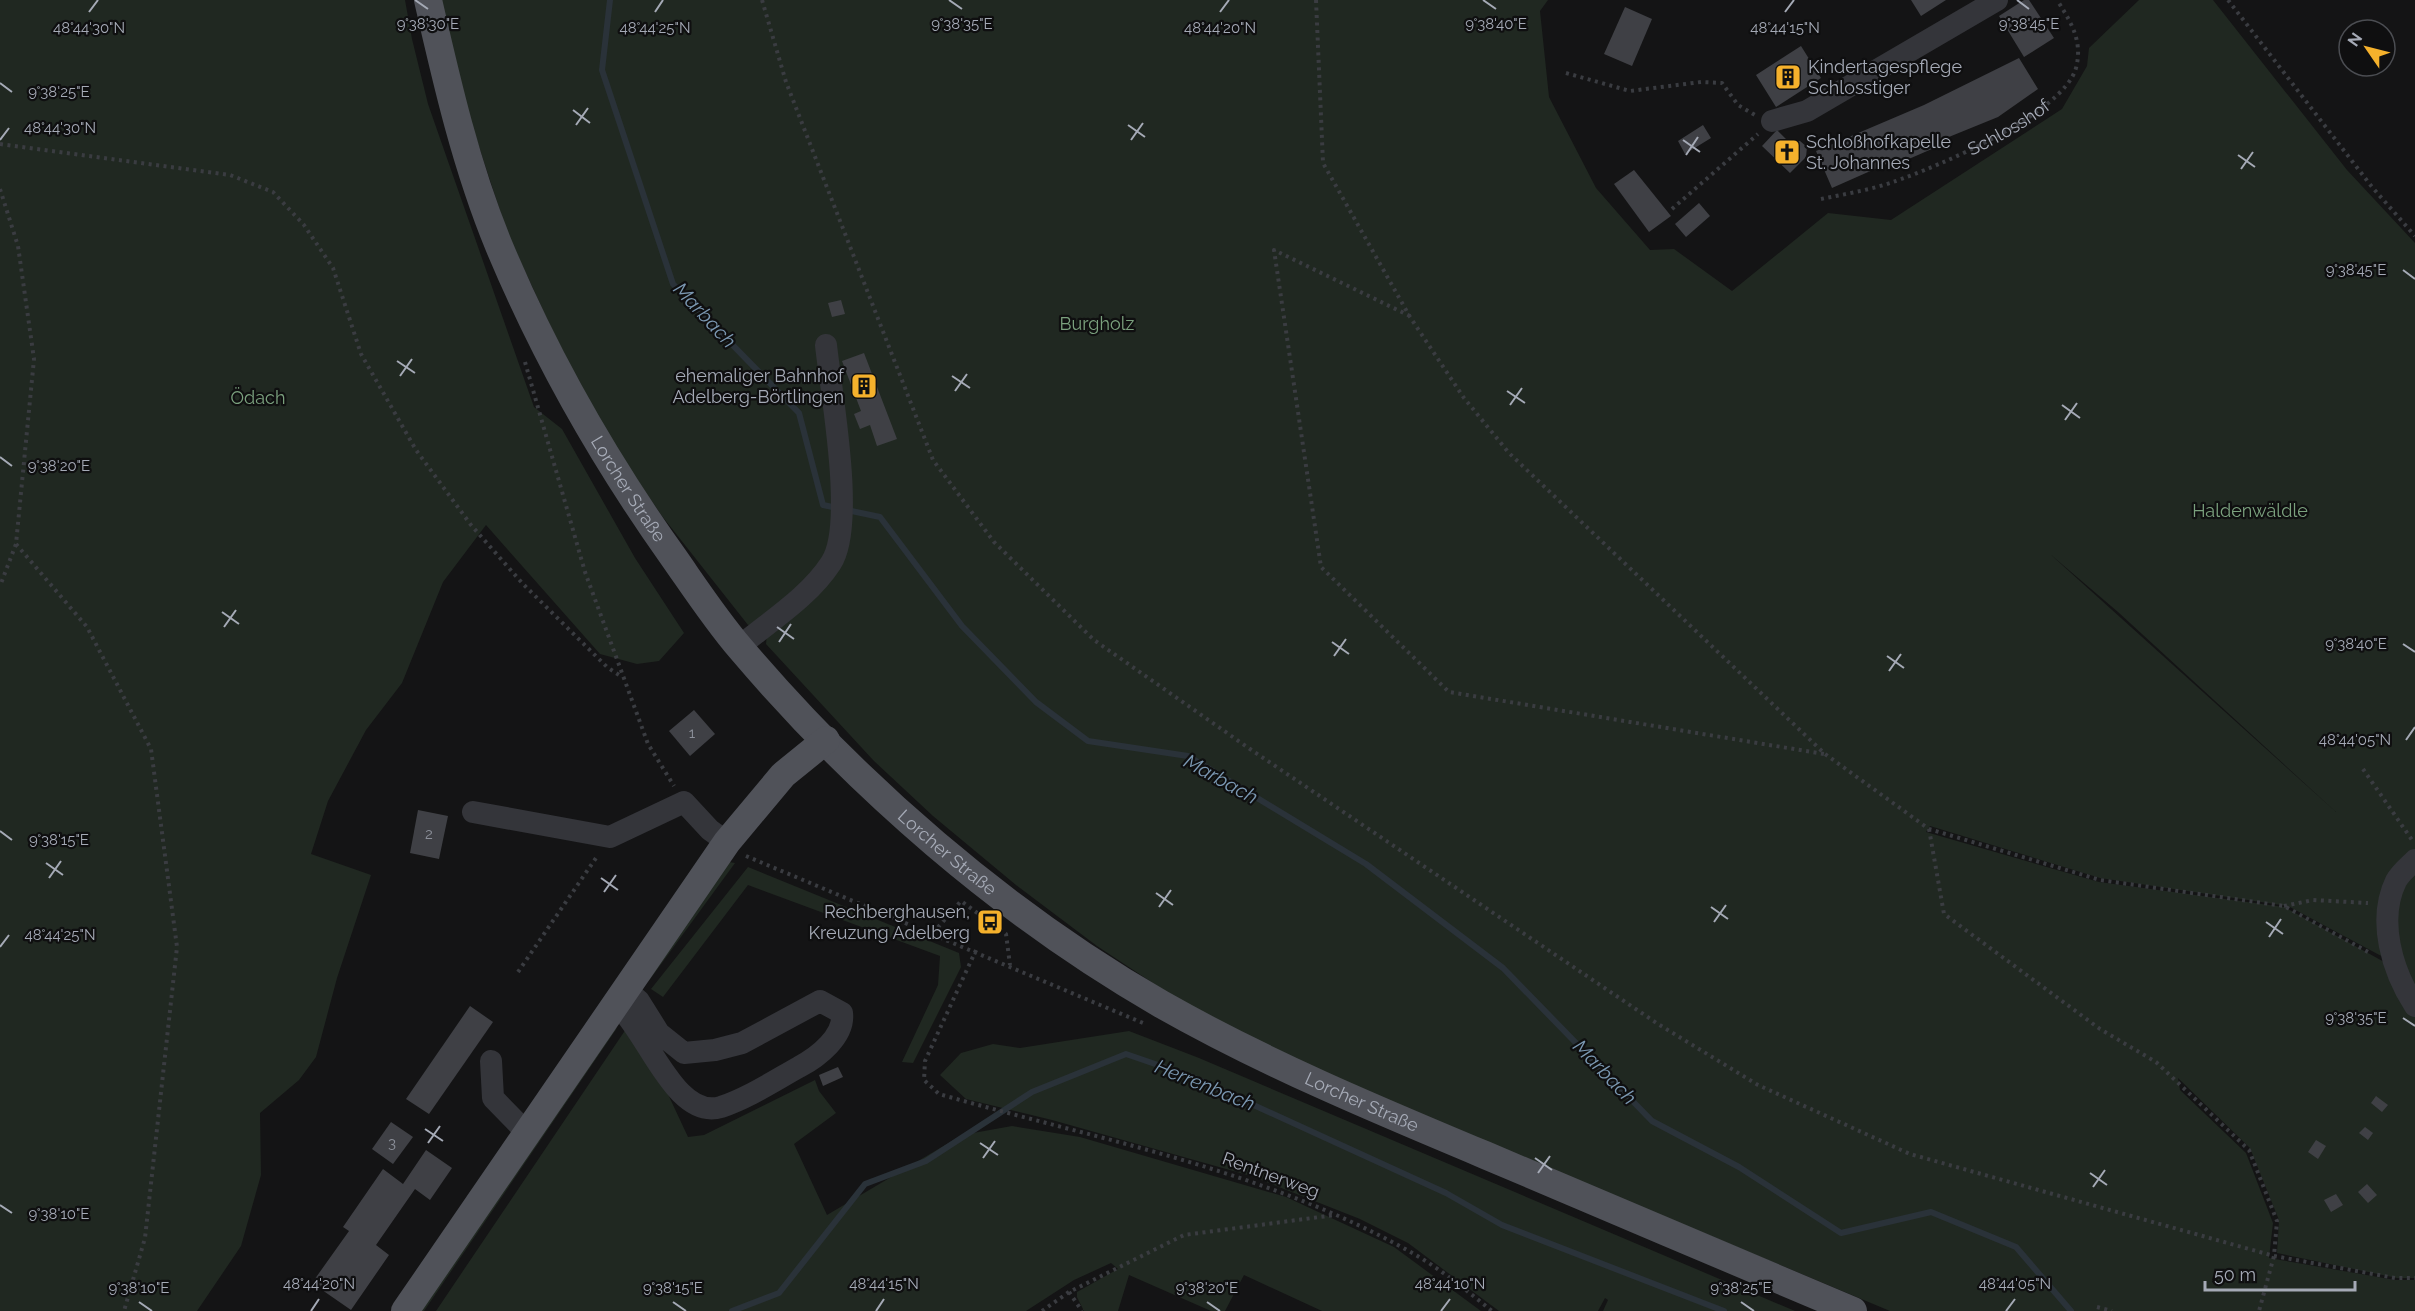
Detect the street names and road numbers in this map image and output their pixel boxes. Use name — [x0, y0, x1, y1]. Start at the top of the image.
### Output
street label: Schlosshof — [1964, 94, 2054, 159]
street label: Lorcher Straße — [587, 432, 671, 546]
street label: Lorcher Straße — [894, 805, 1001, 900]
street label: Lorcher Straße — [1302, 1068, 1422, 1136]
street label: Rentnerweg — [1220, 1147, 1323, 1202]

